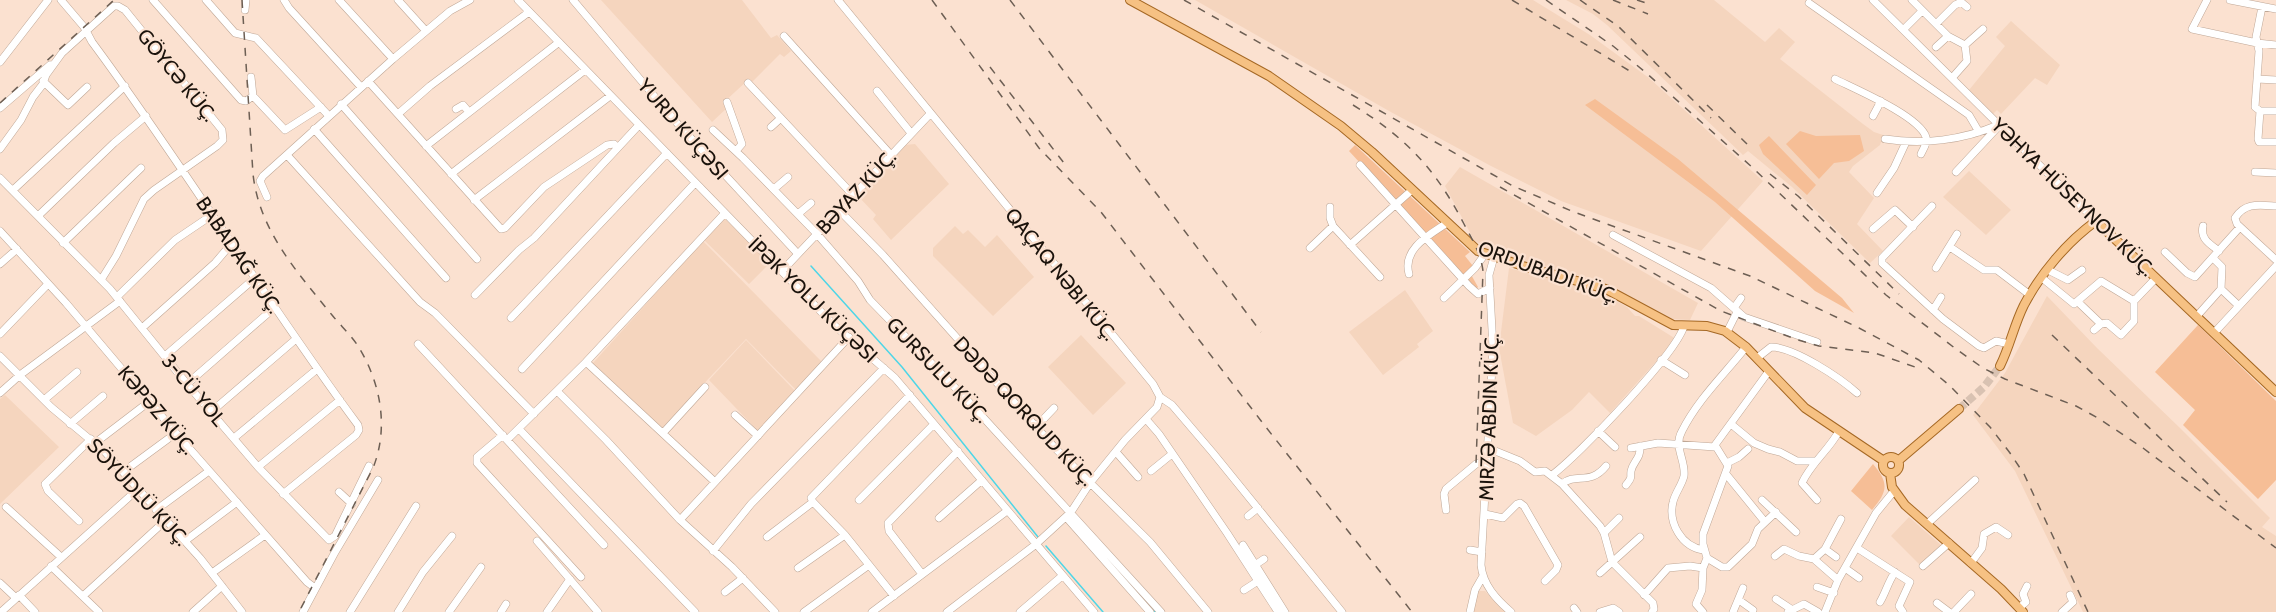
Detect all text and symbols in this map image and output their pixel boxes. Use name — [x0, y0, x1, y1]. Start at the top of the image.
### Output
street label: GÖYCƏ KÜÇ. — [132, 24, 222, 126]
street label: YURD KÜÇƏSI — [632, 73, 733, 184]
street label: YƏHYA HÜSEYNOV KÜÇ. — [1986, 112, 2159, 281]
street label: BƏYAZ KÜÇ. — [811, 145, 901, 239]
street label: BABADAĞ KÜÇ. — [191, 192, 287, 318]
street label: QAÇAQ NƏBI KÜÇ. — [1000, 203, 1122, 345]
street label: İPƏK YOLU KÜÇƏSI — [743, 232, 883, 368]
street label: ORDUBADI KÜÇ. — [1475, 236, 1621, 308]
street label: GURSULU KÜÇ. — [882, 312, 994, 428]
street label: DƏDƏ QORQUD KÜÇ. — [949, 331, 1099, 491]
street label: MIRZƏ ABDIN KÜÇ. — [1474, 333, 1504, 501]
street label: 3-CÜ YOL — [157, 349, 231, 431]
street label: KƏPƏZ KÜÇ. — [113, 361, 201, 459]
street label: SÖYÜDLÜ KÜÇ. — [82, 433, 194, 551]

